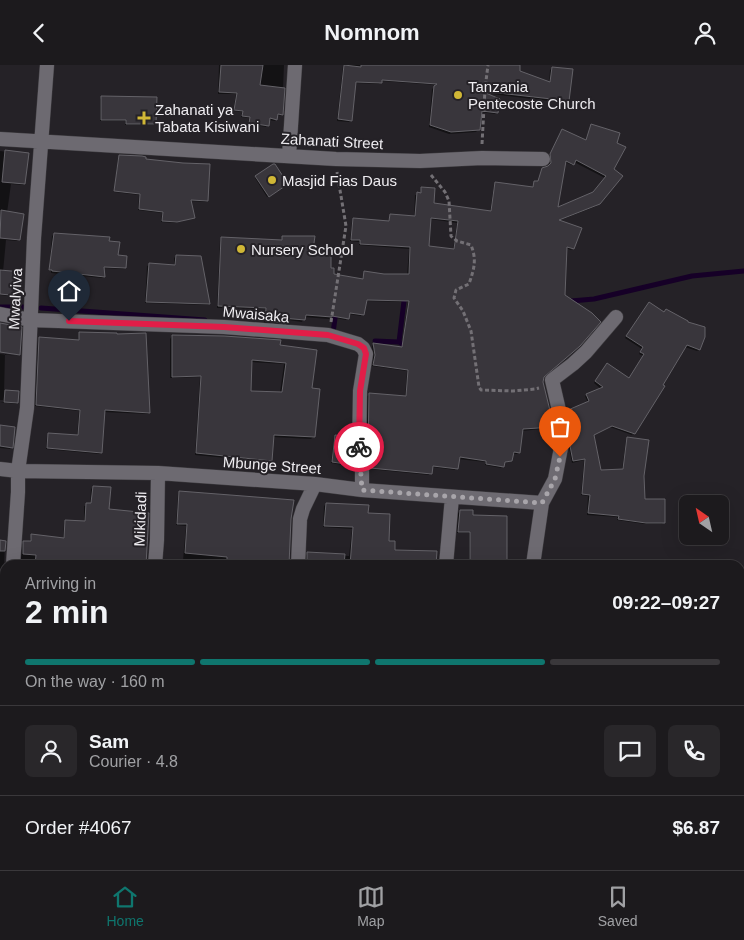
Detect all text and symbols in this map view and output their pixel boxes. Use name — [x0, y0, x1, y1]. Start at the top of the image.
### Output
icon: back — [25, 19, 53, 47]
icon: person — [691, 19, 719, 47]
text: Nomnom — [324, 20, 420, 45]
place label: Tanzania Pentecoste Church — [468, 78, 596, 112]
marker: Tanzania Pentecoste Church — [452, 89, 464, 101]
place label: Zahanati ya Tabata Kisiwani — [155, 101, 259, 135]
marker: Zahanati ya Tabata Kisiwani — [137, 111, 151, 125]
street label: Zahanati Street — [280, 130, 384, 152]
place label: Masjid Fias Daus — [282, 172, 397, 189]
marker: Masjid Fias Daus — [266, 174, 278, 186]
place label: Nursery School — [251, 241, 354, 258]
marker: Nursery School — [235, 243, 247, 255]
street label: Mwalyiva — [5, 267, 25, 330]
pin — [48, 270, 90, 321]
icon: home — [55, 277, 83, 305]
street label: Mwaisaka — [222, 303, 291, 325]
pin — [539, 406, 581, 457]
icon: bag — [546, 413, 574, 441]
courier — [334, 422, 384, 472]
icon: bike — [345, 433, 373, 461]
street label: Mbunge Street — [222, 453, 322, 477]
street label: Mikidadi — [131, 491, 149, 547]
north arrow — [679, 495, 729, 545]
map controls — [679, 495, 729, 545]
text: Arriving in — [25, 575, 96, 592]
text: 09:22–09:27 — [612, 592, 720, 613]
text: 2 min — [25, 594, 109, 630]
text: On the way · 160 m — [25, 673, 165, 690]
button: person — [25, 725, 77, 777]
button: chat — [604, 725, 656, 777]
button: phone — [668, 725, 720, 777]
text: Sam — [89, 731, 129, 752]
text: Courier · 4.8 — [89, 753, 178, 770]
text: Order #4067 — [25, 817, 132, 838]
text: $6.87 — [672, 817, 720, 838]
tab: Home — [106, 883, 144, 929]
tab: Map — [357, 883, 385, 929]
tab: Saved — [598, 883, 637, 929]

